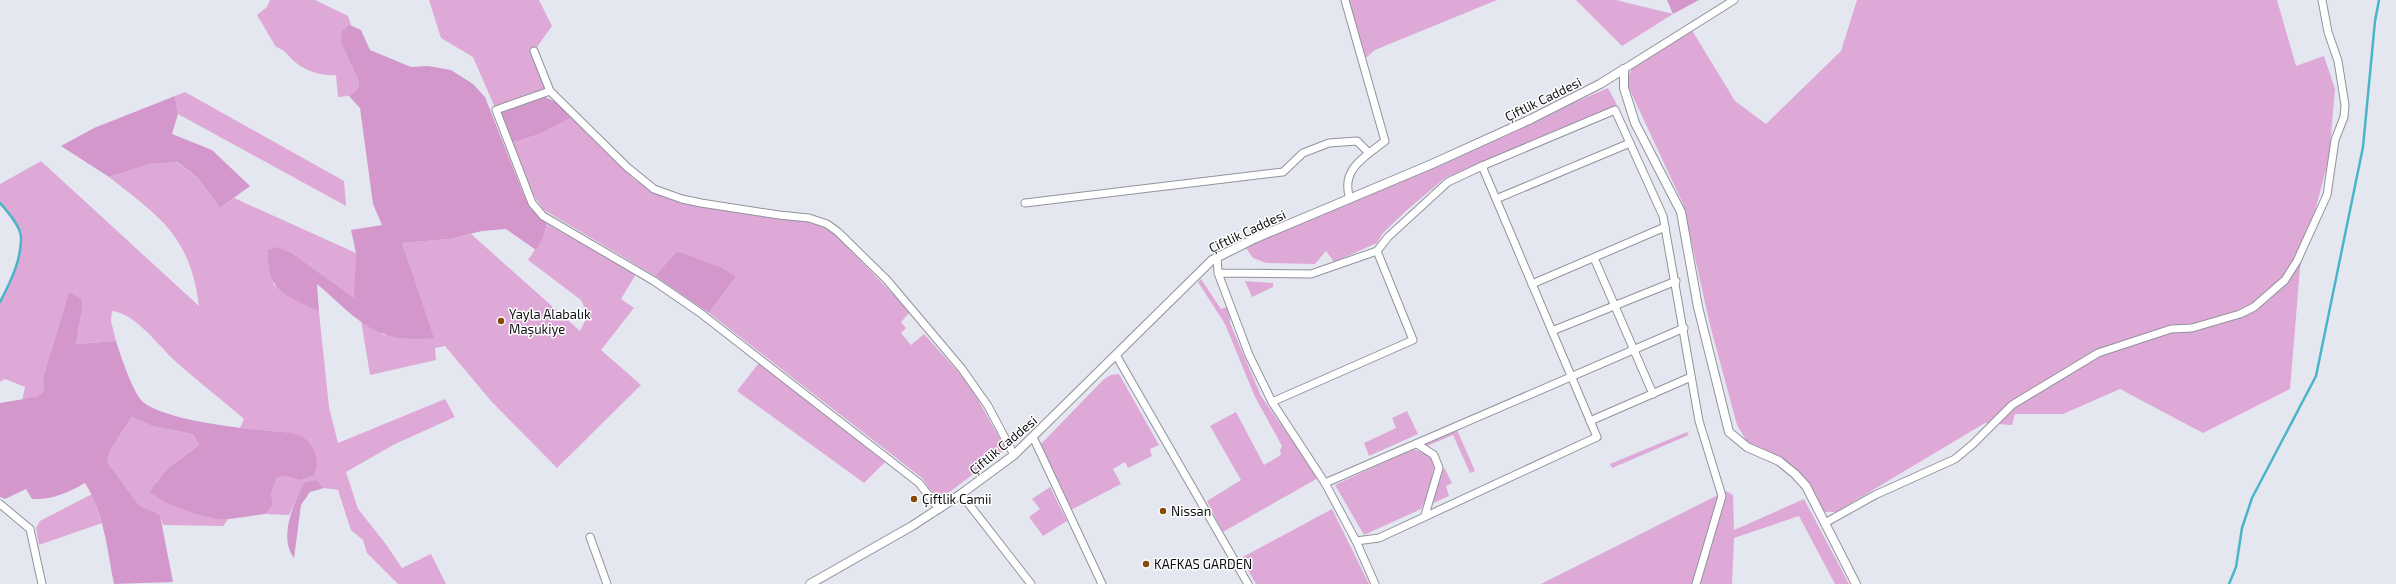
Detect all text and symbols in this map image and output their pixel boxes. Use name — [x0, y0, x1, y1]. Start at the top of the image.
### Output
street label: Çiftlik Caddesi — [1502, 74, 1584, 125]
street label: Çiftlik Caddesi — [1206, 206, 1289, 257]
place label: Yayla Alabalık Maşukiye — [509, 306, 591, 338]
marker: Yayla Alabalık Maşukiye — [496, 316, 506, 326]
street label: Çiftlik Caddesi — [966, 412, 1041, 479]
place label: Çiftlik Camii — [922, 491, 991, 508]
marker: Çiftlik Camii — [909, 494, 919, 504]
place label: Nissan — [1171, 503, 1211, 519]
marker: Nissan — [1158, 506, 1168, 516]
place label: KAFKAS GARDEN — [1154, 556, 1252, 572]
marker: KAFKAS GARDEN — [1141, 559, 1151, 569]

